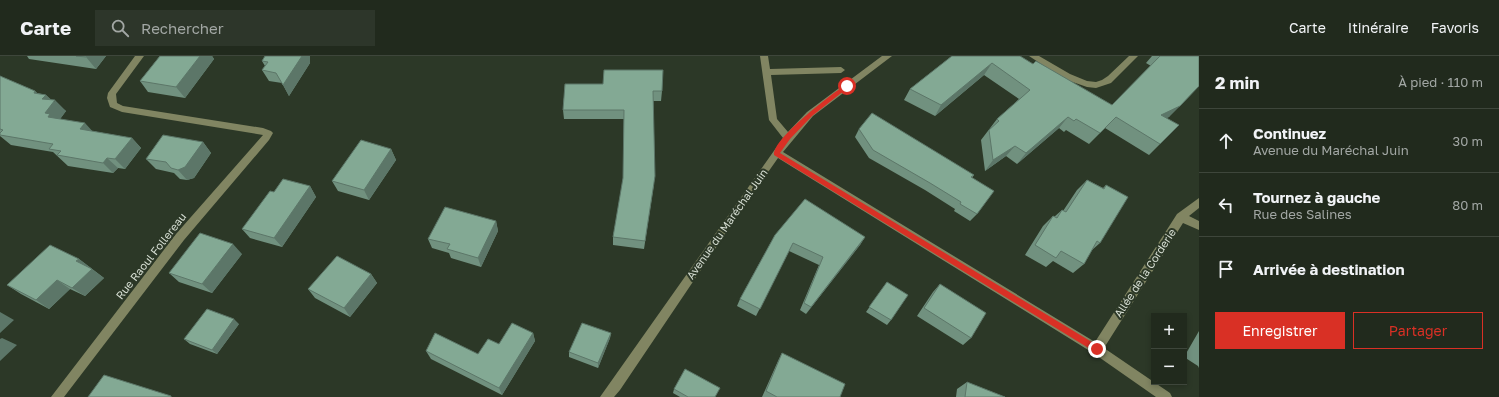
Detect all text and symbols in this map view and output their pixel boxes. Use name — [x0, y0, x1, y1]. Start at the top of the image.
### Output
search box — [95, 10, 375, 46]
text: Carte — [20, 16, 71, 39]
icon: search — [109, 17, 131, 39]
text: Rechercher — [141, 19, 224, 37]
text: Carte — [1289, 19, 1326, 36]
text: Itinéraire — [1348, 19, 1409, 36]
text: Favoris — [1431, 19, 1479, 36]
text: 2 min — [1215, 72, 1259, 93]
text: À pied · 110 m — [1398, 74, 1483, 90]
route start — [838, 77, 856, 95]
text: Continuez — [1253, 124, 1326, 142]
icon: ahead — [1215, 130, 1237, 152]
text: 30 m — [1453, 133, 1483, 149]
text: Avenue du Maréchal Juin — [1253, 142, 1409, 158]
street label: Avenue du Maréchal Juin — [683, 166, 770, 281]
text: Tournez à gauche — [1253, 188, 1380, 206]
icon: left — [1215, 194, 1237, 216]
text: 80 m — [1452, 197, 1483, 213]
text: Rue des Salines — [1253, 206, 1352, 222]
street label: Rue Raoul Follereau — [113, 210, 188, 301]
street label: Allée de la Corderie — [1111, 226, 1178, 319]
icon: arrive — [1215, 258, 1237, 280]
text: Arrivée à destination — [1253, 260, 1405, 278]
button: Enregistrer — [1215, 312, 1345, 349]
button: Partager — [1353, 312, 1483, 349]
map controls — [1151, 313, 1187, 385]
button: + — [1151, 313, 1187, 349]
route end — [1088, 340, 1106, 358]
button: − — [1151, 349, 1187, 385]

